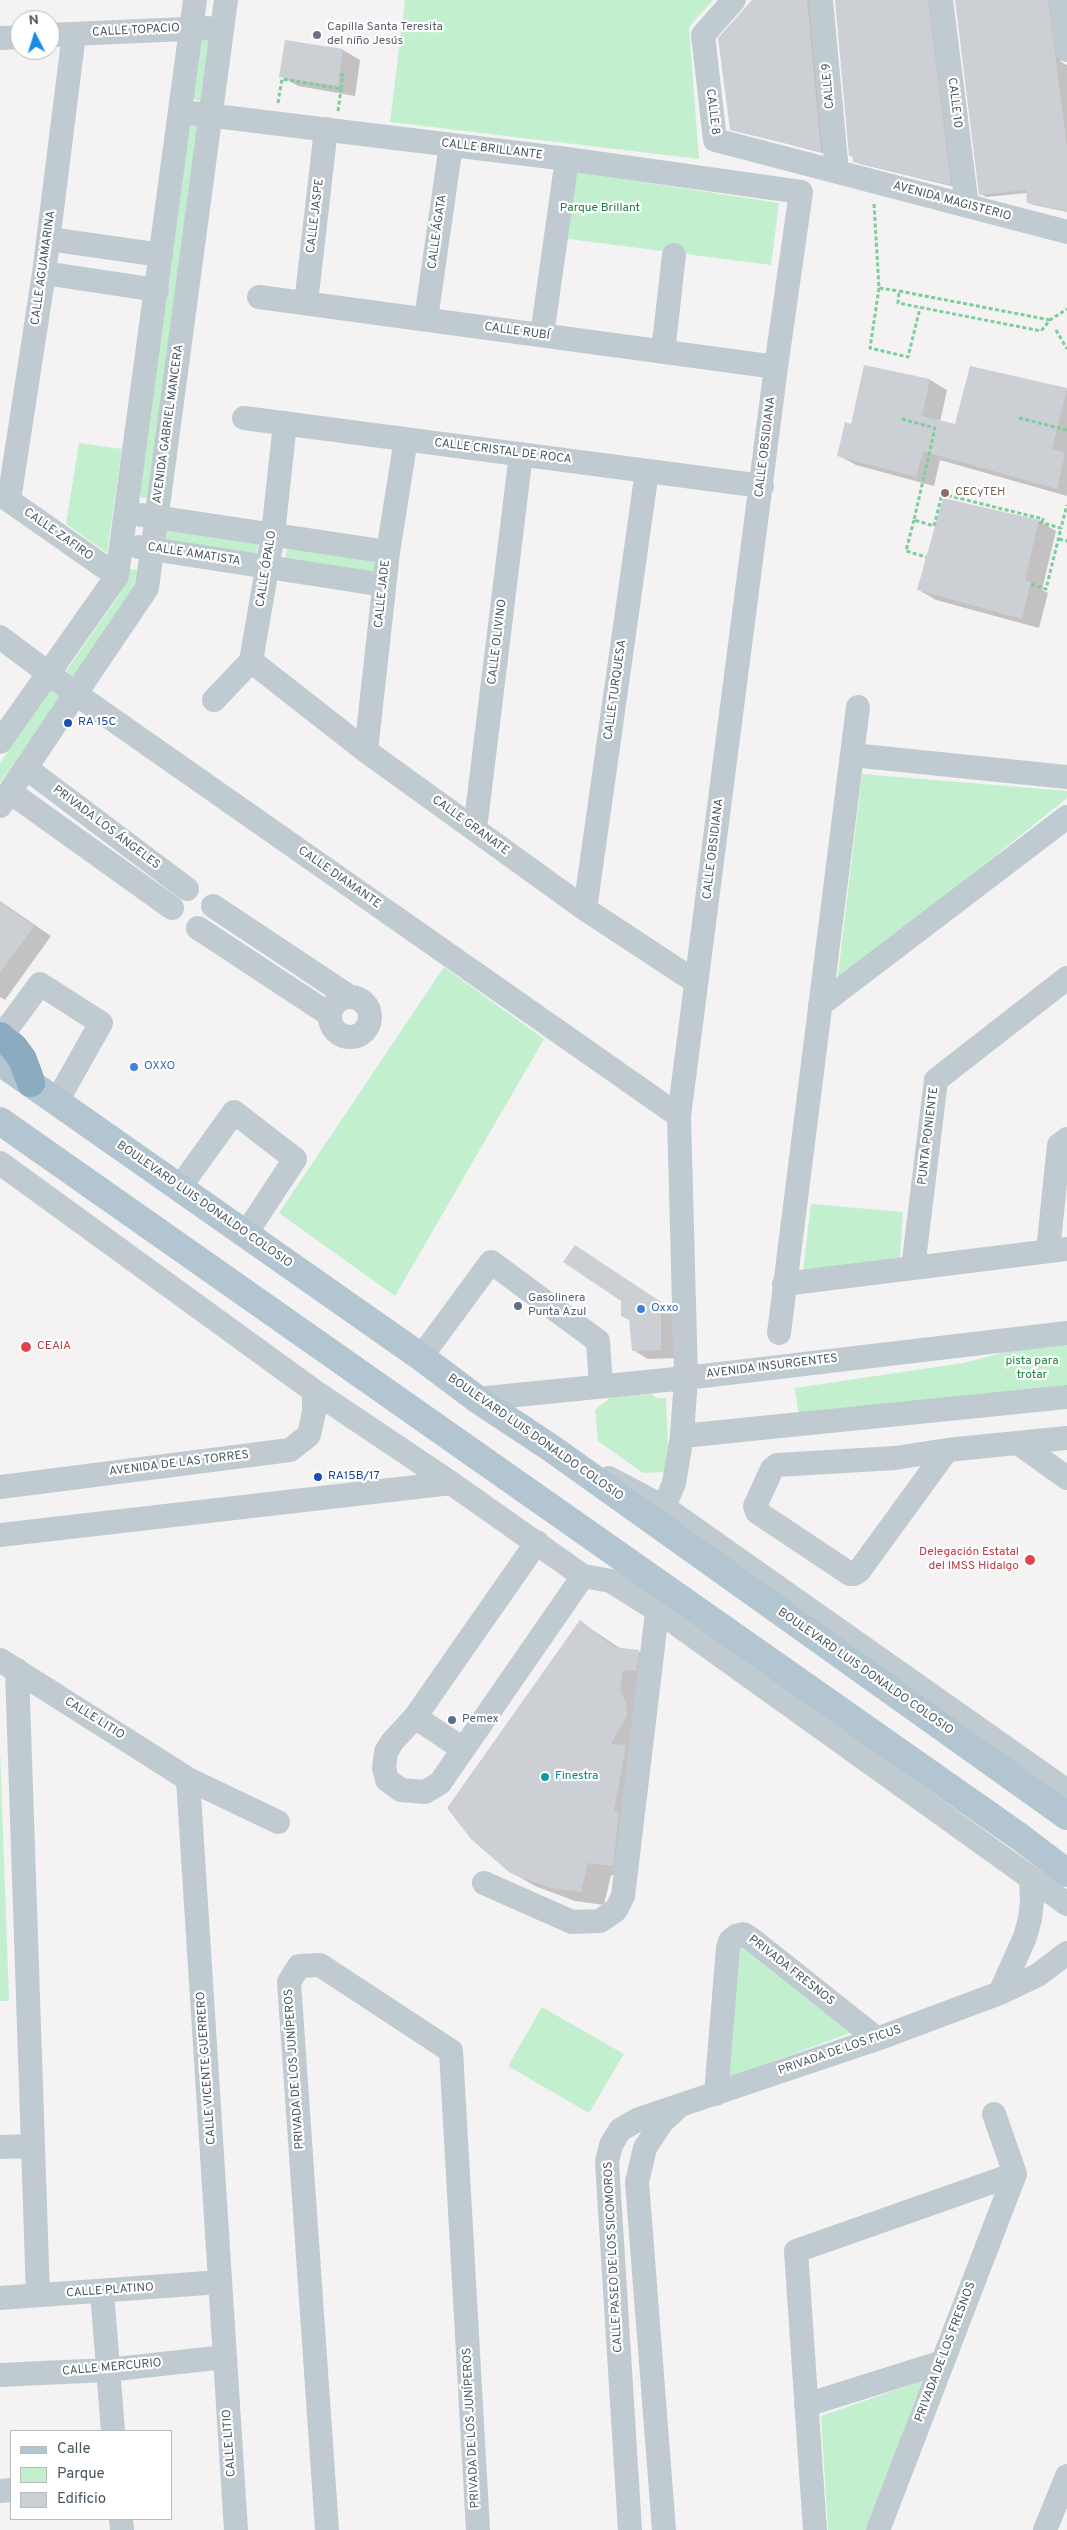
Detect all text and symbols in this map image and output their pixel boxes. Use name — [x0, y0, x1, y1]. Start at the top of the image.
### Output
north arrow — [10, 10, 60, 60]
text: N — [28, 12, 39, 29]
place label: Capilla Santa Teresita del niño Jesús — [327, 21, 443, 49]
street label: CALLE TOPACIO — [92, 22, 180, 40]
marker: Capilla Santa Teresita del niño Jesús — [311, 29, 323, 41]
street label: CALLE 9 — [820, 62, 838, 110]
street label: CALLE 10 — [944, 77, 964, 129]
street label: CALLE 8 — [702, 88, 722, 136]
street label: CALLE BRILLANTE — [440, 137, 544, 163]
street label: CALLE JASPE — [304, 178, 328, 254]
street label: AVENIDA MAGISTERIO — [891, 179, 1013, 225]
street label: CALLE ÁGATA — [426, 194, 450, 270]
park label: Parque Brillant — [560, 202, 640, 216]
street label: CALLE AGUAMARINA — [29, 210, 59, 326]
street label: CALLE RUBÍ — [483, 320, 551, 344]
street label: AVENIDA GABRIEL MANCERA — [151, 344, 187, 504]
street label: CALLE OBSIDIANA — [753, 396, 779, 498]
street label: CALLE CRISTAL DE ROCA — [433, 436, 573, 468]
place label: CECyTEH — [955, 486, 1005, 500]
marker: CECyTEH — [939, 487, 951, 499]
street label: CALLE ZAFIRO — [21, 506, 95, 564]
street label: CALLE ÓPALO — [254, 530, 280, 608]
street label: CALLE AMATISTA — [146, 541, 242, 569]
street label: CALLE JADE — [372, 559, 394, 629]
street label: CALLE OLIVINO — [486, 598, 510, 686]
street label: CALLE TURQUESA — [602, 639, 630, 741]
place label: RA 15C — [78, 716, 116, 730]
marker: RA 15C — [62, 717, 74, 729]
street label: PRIVADA LOS ÁNGELES — [50, 783, 162, 873]
street label: CALLE GRANATE — [429, 793, 511, 859]
street label: CALLE OBSIDIANA — [701, 798, 727, 900]
street label: CALLE DIAMANTE — [295, 844, 383, 912]
place label: OXXO — [144, 1060, 175, 1074]
marker: OXXO — [128, 1061, 140, 1073]
street label: PUNTA PONIENTE — [916, 1086, 942, 1186]
street label: BOULEVARD LUIS DONALDO COLOSIO — [113, 1139, 295, 1271]
place label: Gasolinera Punta Azul — [528, 1292, 586, 1320]
marker: Gasolinera Punta Azul — [512, 1300, 524, 1312]
place label: Oxxo — [651, 1302, 679, 1316]
marker: Oxxo — [635, 1303, 647, 1315]
marker: CEAIA — [19, 1340, 33, 1354]
place label: CEAIA — [37, 1340, 71, 1354]
street label: AVENIDA INSURGENTES — [705, 1352, 839, 1382]
park label: pista para trotar — [1005, 1355, 1059, 1383]
street label: BOULEVARD LUIS DONALDO COLOSIO — [444, 1372, 626, 1504]
street label: AVENIDA DE LAS TORRES — [108, 1448, 250, 1480]
place label: RA15B/17 — [328, 1470, 380, 1484]
marker: RA15B/17 — [312, 1471, 324, 1483]
place label: Delegación Estatal del IMSS Hidalgo — [919, 1546, 1019, 1574]
marker: Delegación Estatal del IMSS Hidalgo — [1023, 1553, 1037, 1567]
street label: BOULEVARD LUIS DONALDO COLOSIO — [774, 1606, 956, 1738]
street label: CALLE LITIO — [61, 1695, 127, 1743]
place label: Pemex — [462, 1713, 499, 1727]
marker: Pemex — [446, 1714, 458, 1726]
place label: Finestra — [555, 1770, 598, 1784]
marker: Finestra — [539, 1771, 551, 1783]
street label: PRIVADA FRESNOS — [745, 1933, 837, 2009]
street label: PRIVADA DE LOS JUNÍPEROS — [282, 1988, 308, 2150]
street label: CALLE VICENTE GUERRERO — [194, 1991, 220, 2145]
street label: PRIVADA DE LOS FICUS — [777, 2023, 903, 2079]
street label: CALLE PASEO DE LOS SICOMOROS — [602, 2161, 626, 2353]
street label: PRIVADA DE LOS FRESNOS — [913, 2280, 979, 2424]
street label: CALLE PLATINO — [66, 2281, 154, 2301]
street label: PRIVADA DE LOS JUNÍPEROS — [461, 2347, 483, 2509]
street label: CALLE MERCURIO — [62, 2356, 162, 2380]
street label: CALLE LITIO — [220, 2409, 240, 2477]
legend — [10, 2430, 172, 2520]
text: Calle — [57, 2440, 91, 2459]
text: Parque — [57, 2465, 105, 2484]
text: Edificio — [57, 2490, 106, 2509]

